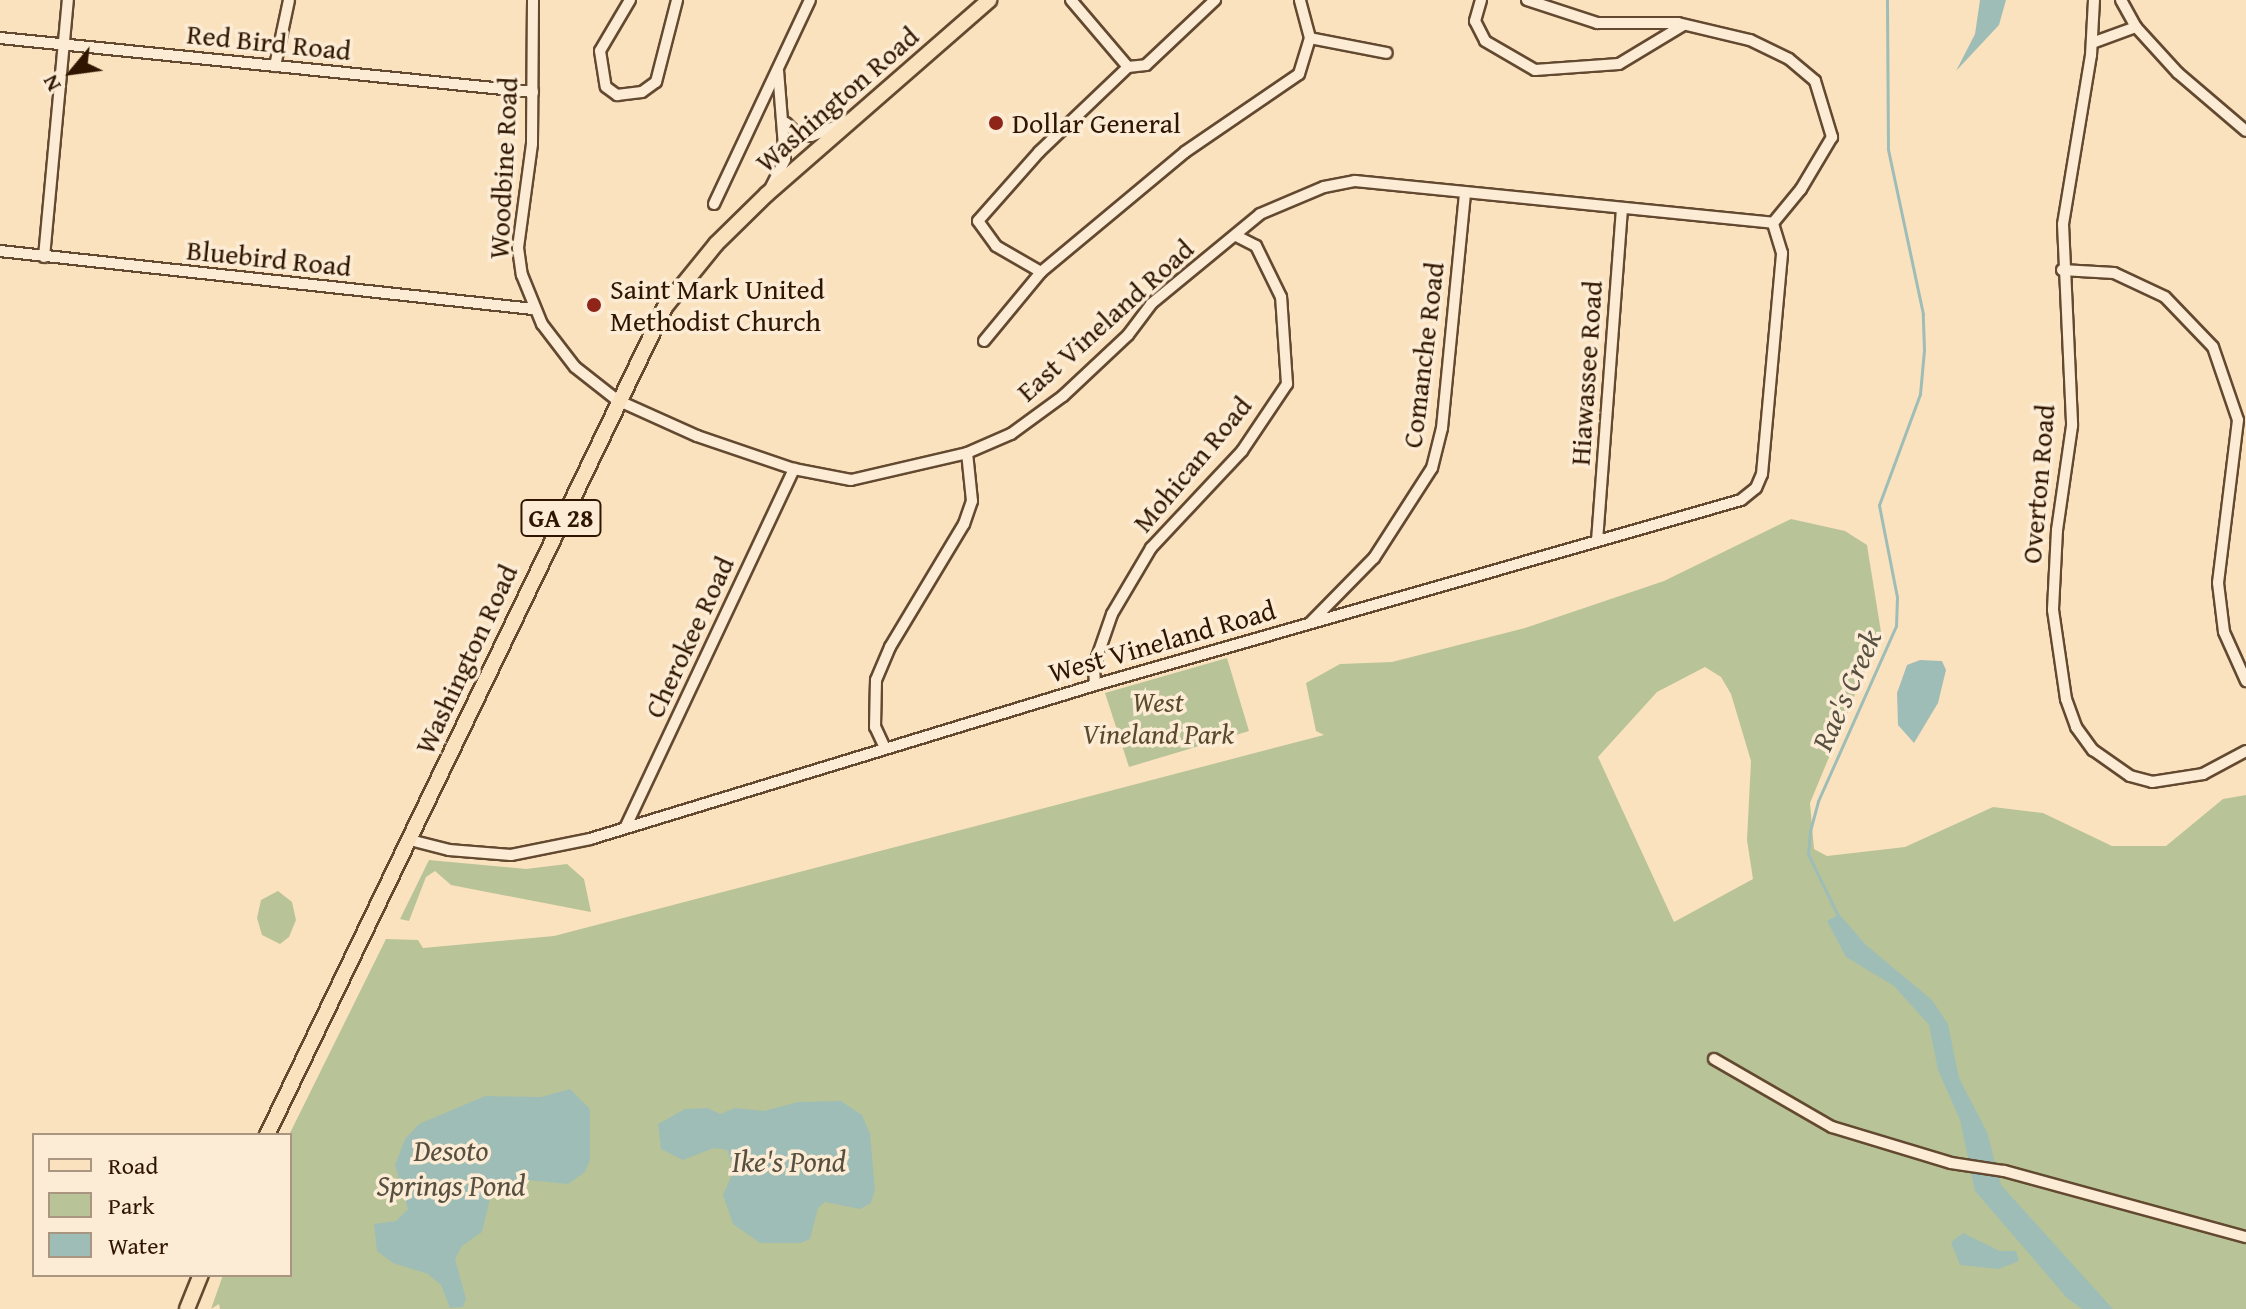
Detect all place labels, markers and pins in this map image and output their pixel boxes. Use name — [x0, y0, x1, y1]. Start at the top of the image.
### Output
place label: Dollar General — [1012, 106, 1181, 140]
marker: Dollar General — [987, 114, 1005, 132]
place label: Saint Mark United Methodist Church — [610, 272, 825, 338]
marker: Saint Mark United Methodist Church — [585, 296, 603, 314]

